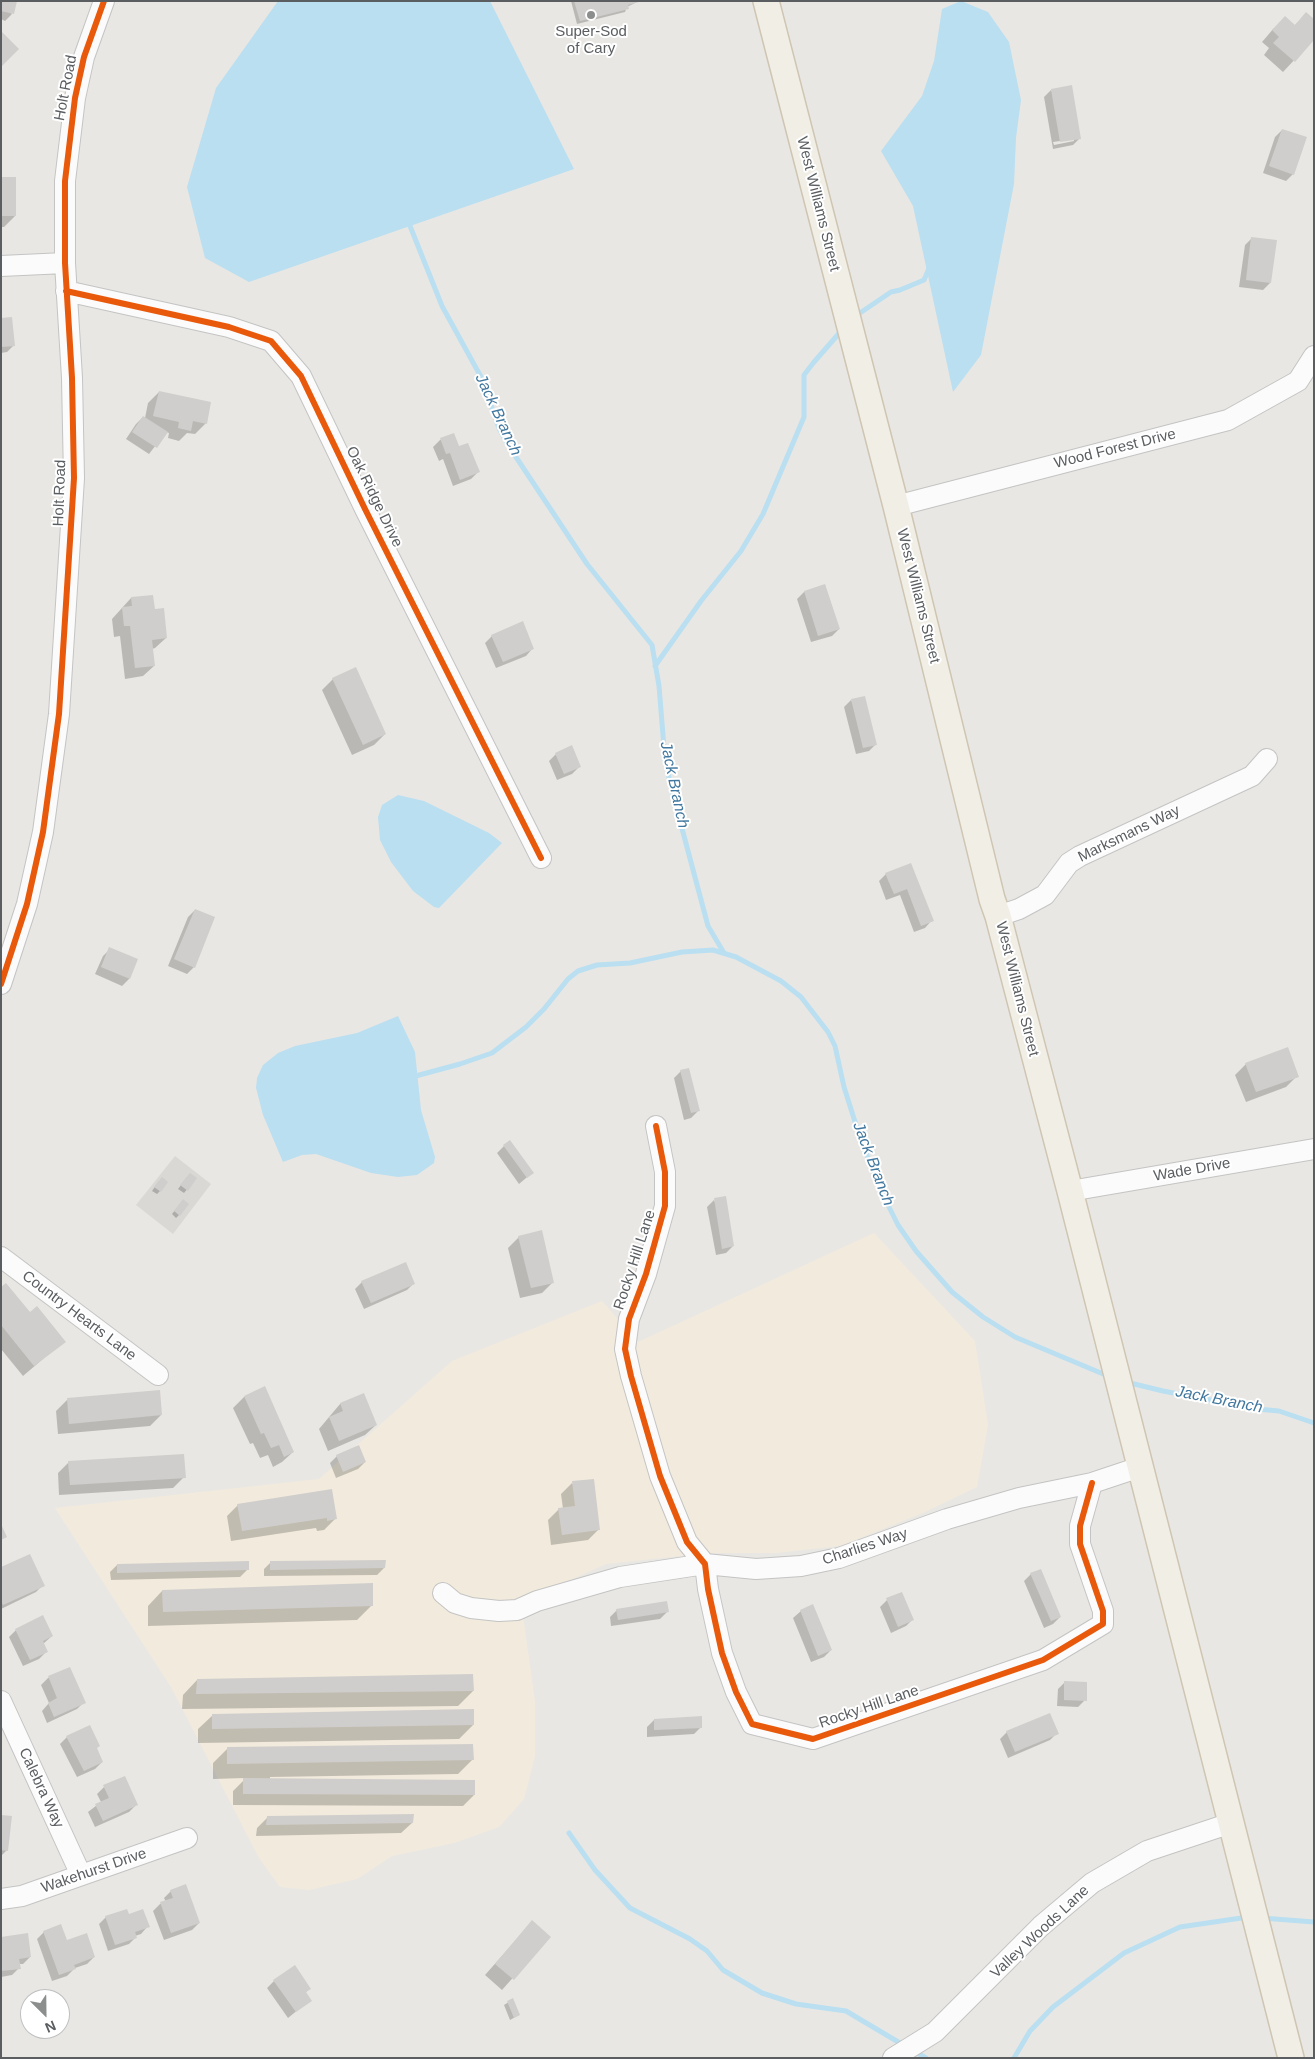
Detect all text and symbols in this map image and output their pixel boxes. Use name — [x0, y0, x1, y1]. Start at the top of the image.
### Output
marker: Super-Sod of Cary — [585, 9, 597, 21]
place label: Super-Sod of Cary — [555, 23, 627, 58]
street label: Holt Road — [51, 54, 81, 122]
street label: West Williams Street — [793, 135, 843, 273]
water label: Jack Branch — [471, 371, 525, 459]
street label: Wood Forest Drive — [1052, 425, 1178, 473]
street label: Oak Ridge Drive — [342, 444, 406, 550]
street label: Holt Road — [50, 459, 70, 527]
street label: West Williams Street — [893, 527, 943, 665]
water label: Jack Branch — [655, 740, 693, 830]
street label: Marksmans Way — [1075, 802, 1183, 866]
street label: West Williams Street — [992, 920, 1042, 1058]
water label: Jack Branch — [848, 1119, 898, 1209]
street label: Wade Drive — [1152, 1154, 1232, 1186]
street label: Rocky Hill Lane — [610, 1208, 660, 1312]
street label: Country Hearts Lane — [18, 1267, 140, 1365]
water label: Jack Branch — [1174, 1382, 1264, 1418]
street label: Charlies Way — [820, 1525, 910, 1569]
street label: Rocky Hill Lane — [817, 1682, 921, 1732]
street label: Calebra Way — [15, 1745, 67, 1831]
street label: Wakehurst Drive — [39, 1845, 149, 1897]
street label: Valley Woods Lane — [987, 1882, 1093, 1982]
north arrow — [20, 1989, 70, 2039]
text: N — [43, 2018, 58, 2036]

